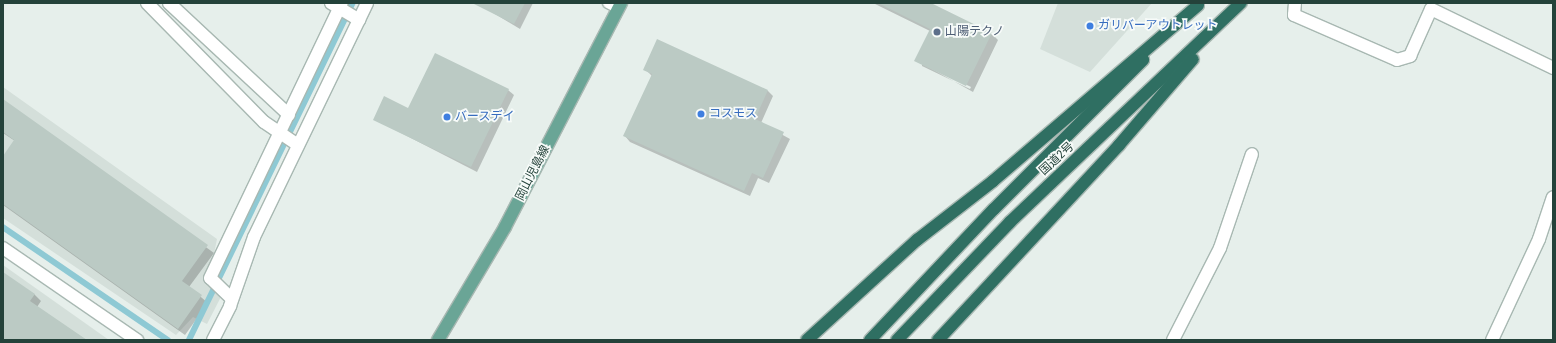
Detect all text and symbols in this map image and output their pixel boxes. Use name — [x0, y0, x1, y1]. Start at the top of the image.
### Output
place label: ガリバーアウトレット — [1098, 19, 1218, 33]
marker: ガリバーアウトレット — [1085, 21, 1095, 31]
place label: 山陽テクノ — [945, 25, 1005, 39]
marker: 山陽テクノ — [932, 27, 942, 37]
place label: コスモス — [709, 107, 757, 121]
marker: コスモス — [696, 109, 706, 119]
place label: バースデイ — [455, 110, 515, 124]
marker: バースデイ — [442, 112, 452, 122]
street label: 国道2号 — [1037, 139, 1077, 179]
street label: 岡山児島線 — [513, 143, 553, 203]

